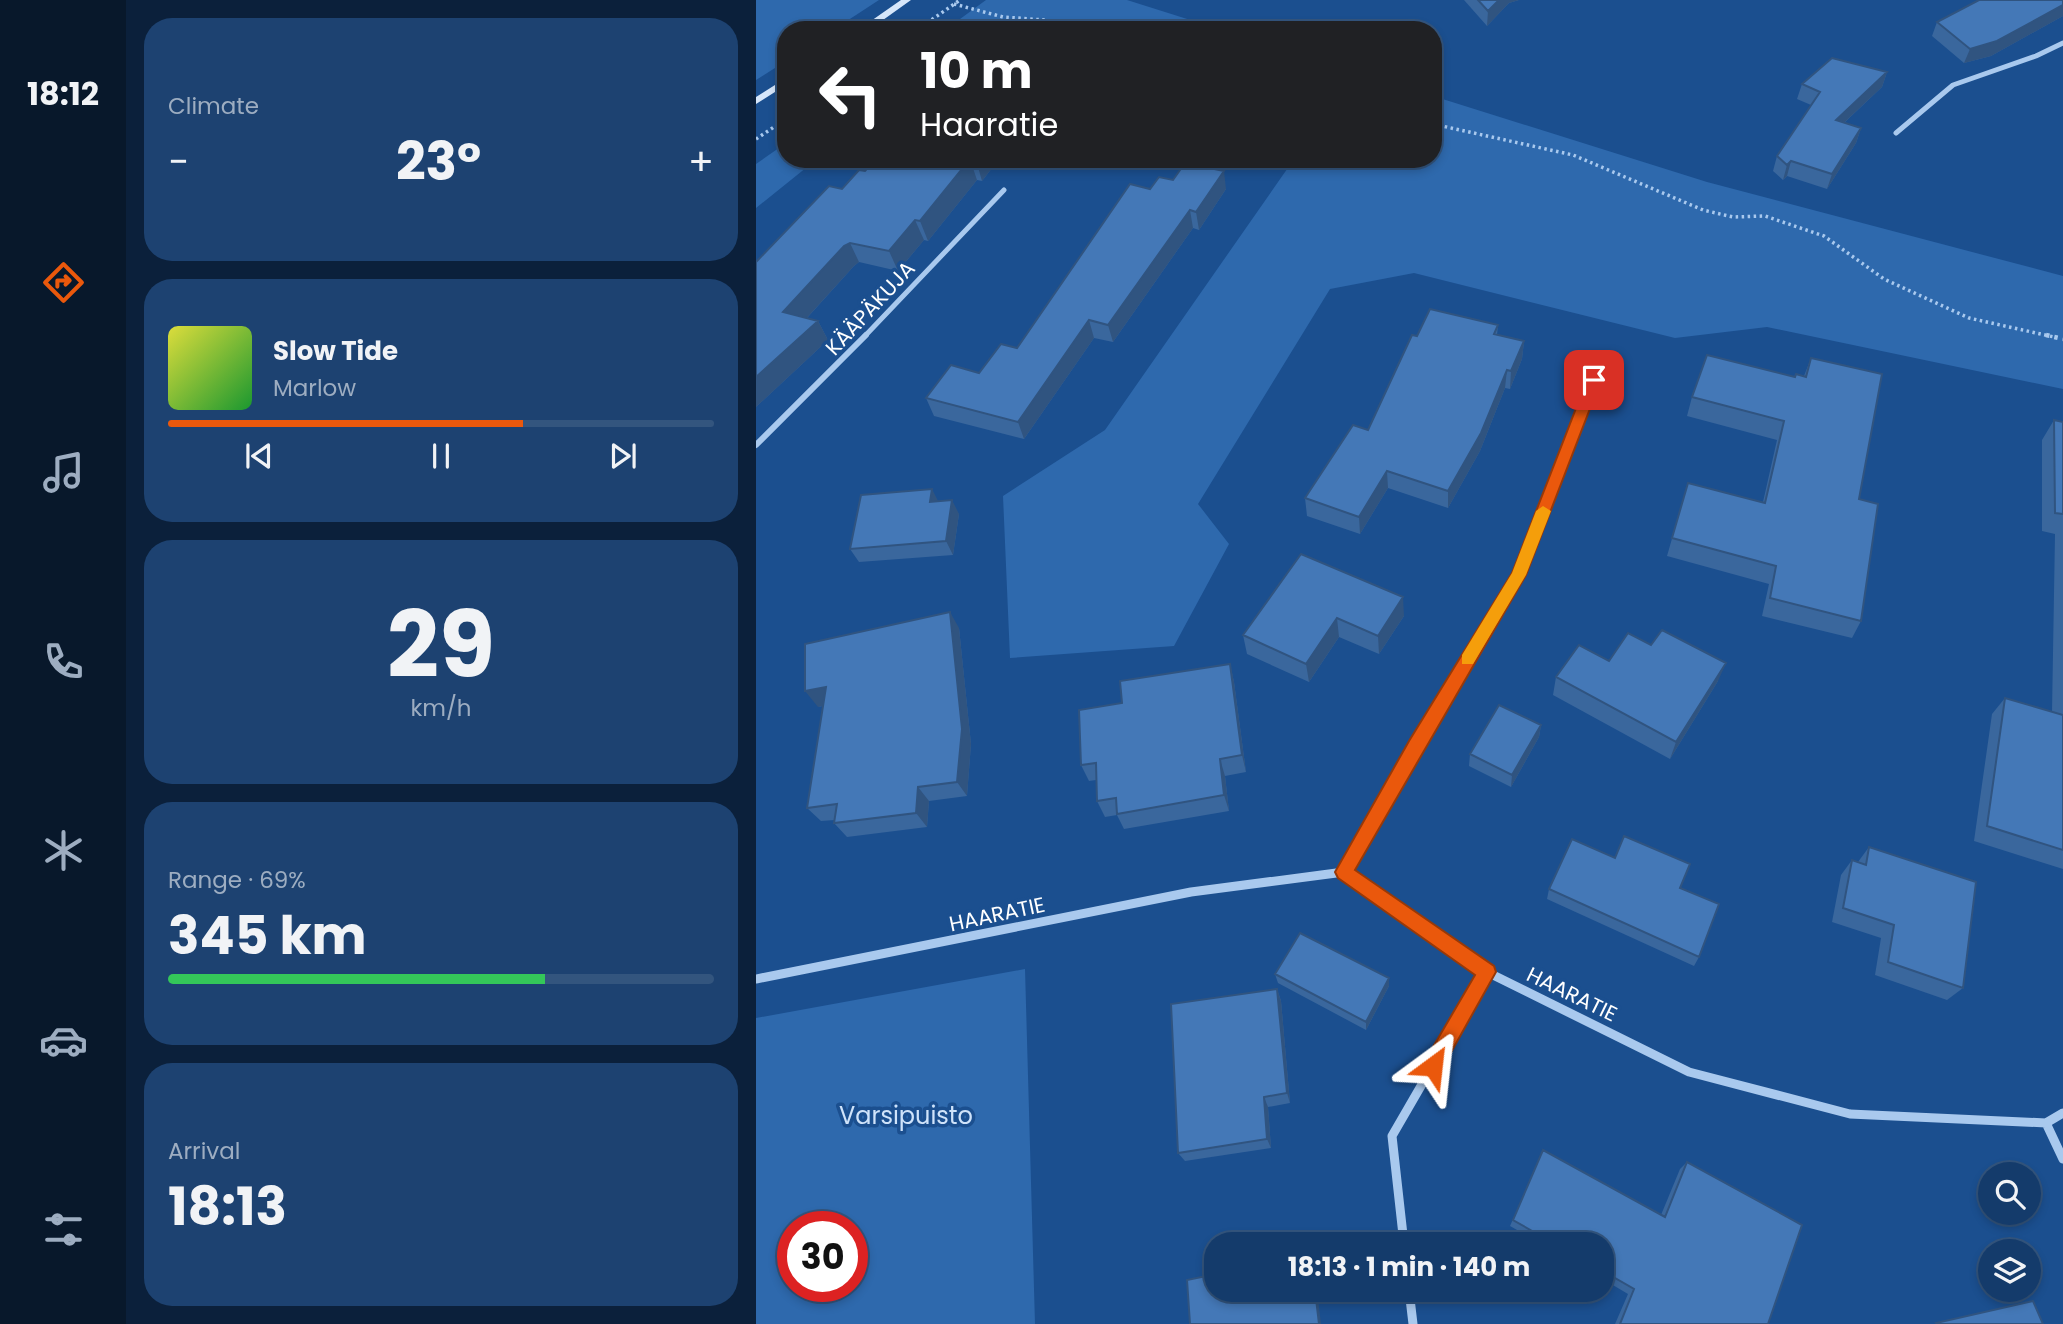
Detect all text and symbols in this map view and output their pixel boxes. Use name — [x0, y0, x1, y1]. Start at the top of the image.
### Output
text: 10 m — [920, 37, 1033, 105]
icon: left — [805, 49, 896, 140]
text: 18:12 — [27, 71, 99, 116]
text: Climate — [168, 90, 259, 122]
text: Haaratie — [920, 102, 1058, 147]
text: 23° — [396, 125, 481, 198]
text: − — [168, 135, 189, 188]
text: + — [688, 135, 714, 188]
street label: KÄÄPÄKUJA — [819, 255, 921, 361]
icon: directions — [39, 258, 88, 307]
text: Slow Tide — [273, 333, 398, 369]
pin — [1564, 350, 1624, 410]
icon: arrive — [1575, 361, 1613, 399]
text: Marlow — [273, 372, 356, 404]
icon: previous — [240, 437, 278, 475]
icon: pause — [422, 437, 460, 475]
icon: next — [604, 437, 642, 475]
icon: music — [39, 448, 88, 497]
text: 29 — [387, 581, 495, 709]
icon: phone — [39, 637, 88, 686]
text: km/h — [410, 692, 472, 724]
icon: climate — [39, 826, 88, 875]
text: Range · 69% — [168, 864, 306, 896]
street label: HAARATIE — [947, 890, 1047, 938]
text: 345 km — [168, 899, 367, 972]
street label: HAARATIE — [1522, 960, 1622, 1028]
icon: car — [39, 1016, 88, 1065]
position arrow — [1396, 1029, 1470, 1103]
park label: Varsipuisto — [839, 1099, 973, 1132]
text: Arrival — [168, 1135, 240, 1167]
map controls — [1978, 1162, 2041, 1302]
button: search — [1978, 1162, 2041, 1225]
text: 18:13 — [168, 1170, 287, 1243]
icon: filters — [39, 1205, 88, 1254]
speed limit sign: 30 — [777, 1211, 868, 1302]
button: layers — [1978, 1239, 2041, 1302]
text: 18:13 · 1 min · 140 m — [1288, 1249, 1530, 1285]

